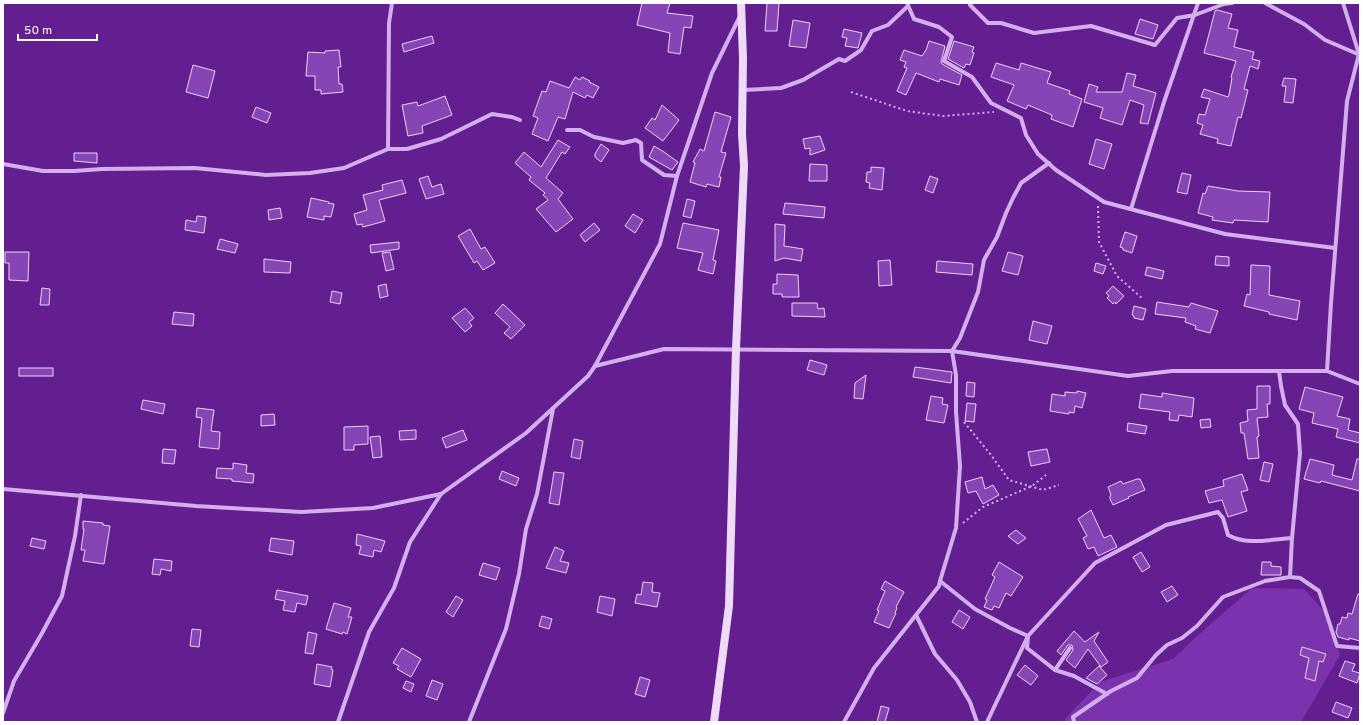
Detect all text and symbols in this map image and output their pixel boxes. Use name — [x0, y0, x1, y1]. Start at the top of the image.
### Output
scale bar — [18, 16, 97, 42]
text: 50 m — [24, 23, 52, 39]

